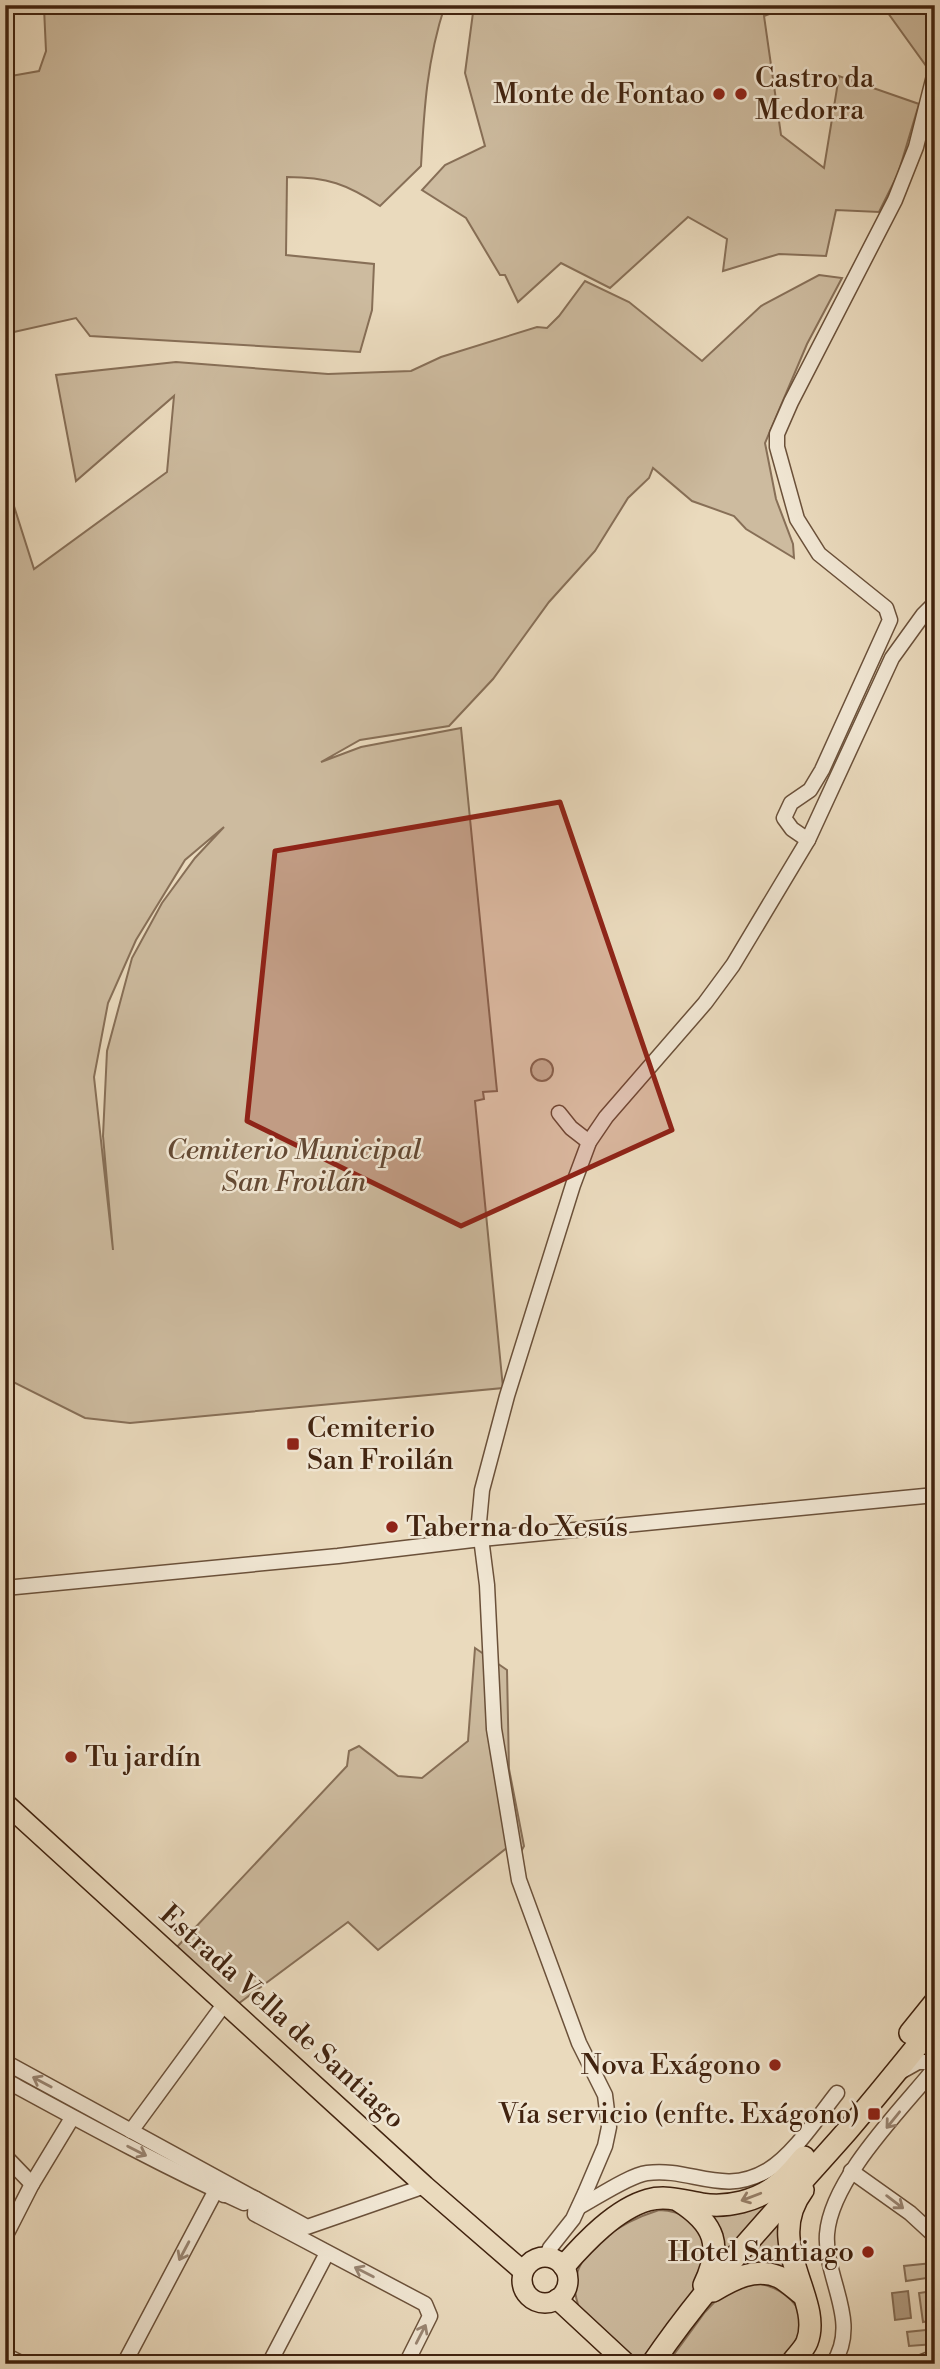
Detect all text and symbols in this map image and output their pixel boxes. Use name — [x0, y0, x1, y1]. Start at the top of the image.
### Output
place label: Castro da Medorra — [755, 61, 875, 128]
place label: Monte de Fontao — [493, 77, 705, 112]
marker: Monte de Fontao — [711, 86, 727, 102]
marker: Castro da Medorra — [733, 86, 749, 102]
park label: Cemiterio Municipal San Froilán — [166, 1133, 422, 1200]
place label: Cemiterio San Froilán — [307, 1411, 454, 1478]
marker: Cemiterio San Froilán — [285, 1436, 301, 1452]
place label: Taberna do Xesús — [406, 1510, 628, 1545]
marker: Taberna do Xesús — [384, 1519, 400, 1535]
place label: Tu jardín — [85, 1740, 202, 1775]
marker: Tu jardín — [63, 1749, 79, 1765]
street label: Estrada Vella de Santiago — [152, 1897, 412, 2137]
place label: Nova Exágono — [581, 2048, 761, 2083]
marker: Nova Exágono — [767, 2057, 783, 2073]
one-way arrow — [33, 2075, 53, 2089]
place label: Vía servicio (enfte. Exágono) — [498, 2097, 860, 2132]
marker: Vía servicio (enfte. Exágono) — [866, 2106, 882, 2122]
one-way arrow — [885, 2110, 901, 2128]
one-way arrow — [127, 2144, 147, 2158]
one-way arrow — [741, 2192, 763, 2205]
one-way arrow — [885, 2194, 903, 2209]
place label: Hotel Santiago — [668, 2235, 854, 2270]
one-way arrow — [177, 2240, 191, 2260]
marker: Hotel Santiago — [860, 2244, 876, 2260]
one-way arrow — [355, 2265, 375, 2279]
one-way arrow — [415, 2324, 428, 2345]

